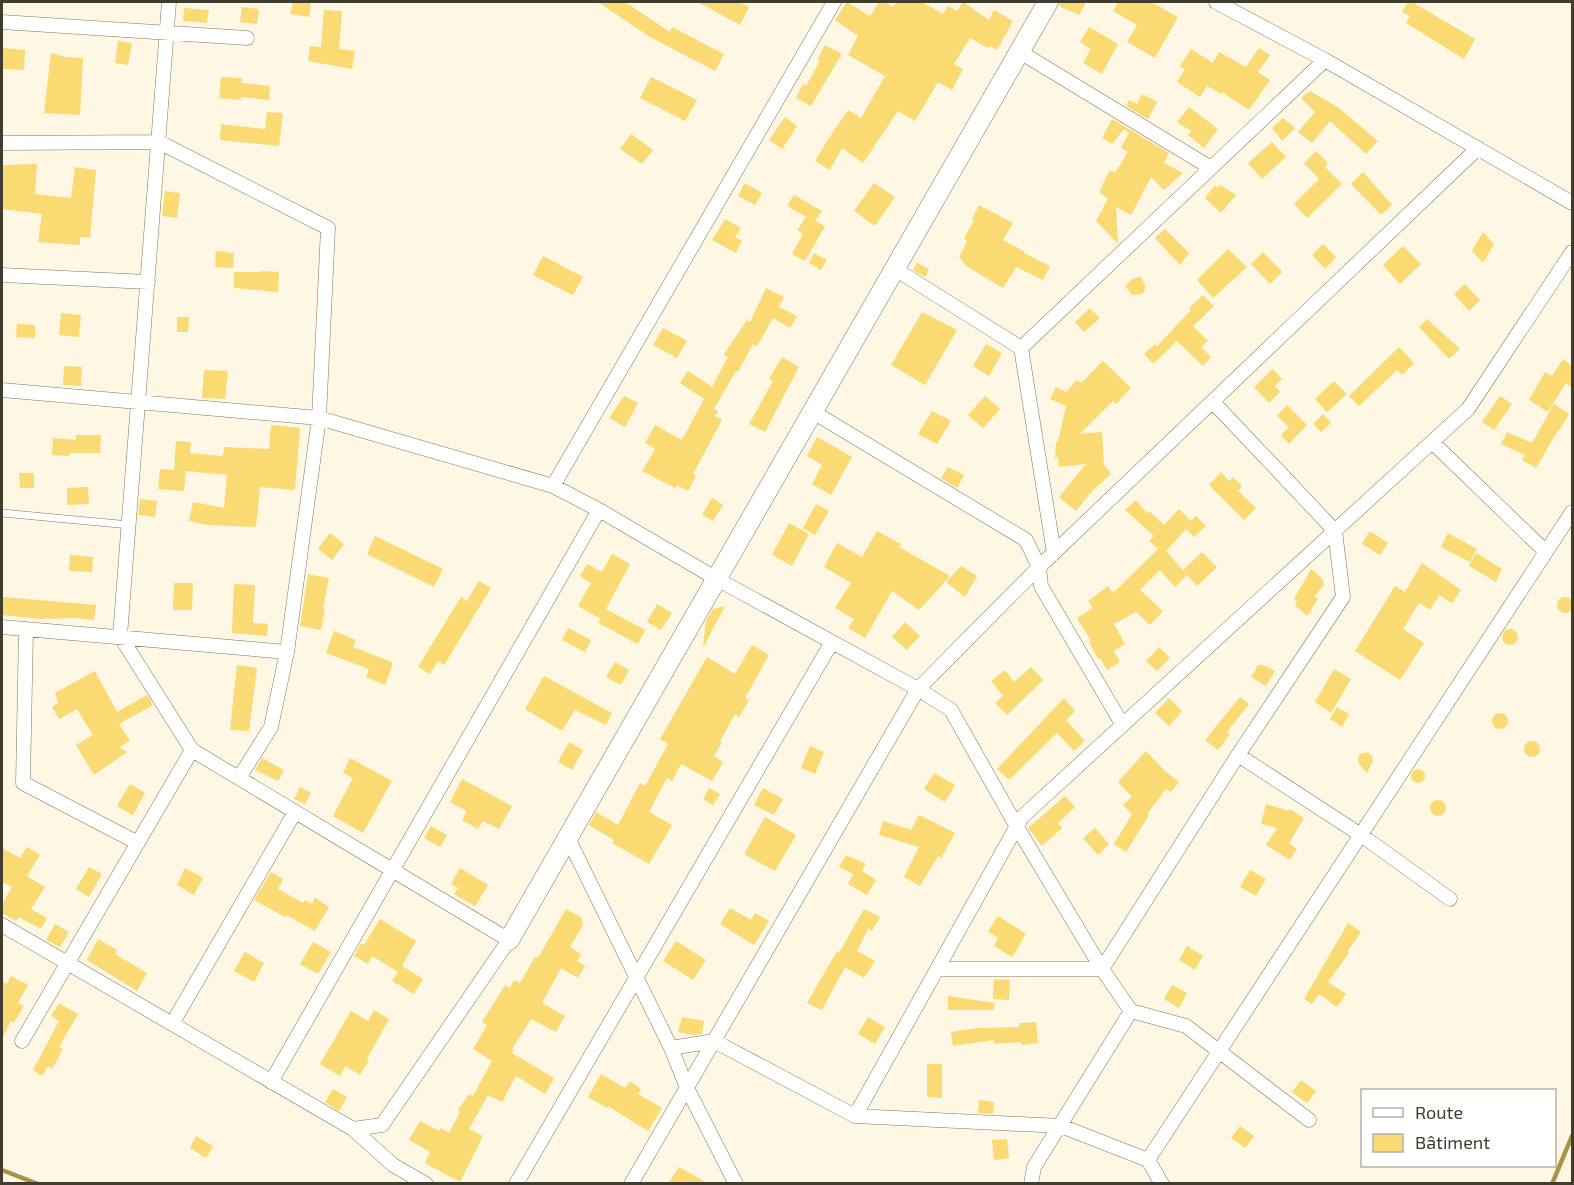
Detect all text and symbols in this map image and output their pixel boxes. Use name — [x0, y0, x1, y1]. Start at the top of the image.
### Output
legend — [1361, 1089, 1556, 1167]
text: Route — [1415, 1101, 1463, 1123]
text: Bâtiment — [1415, 1131, 1490, 1153]

